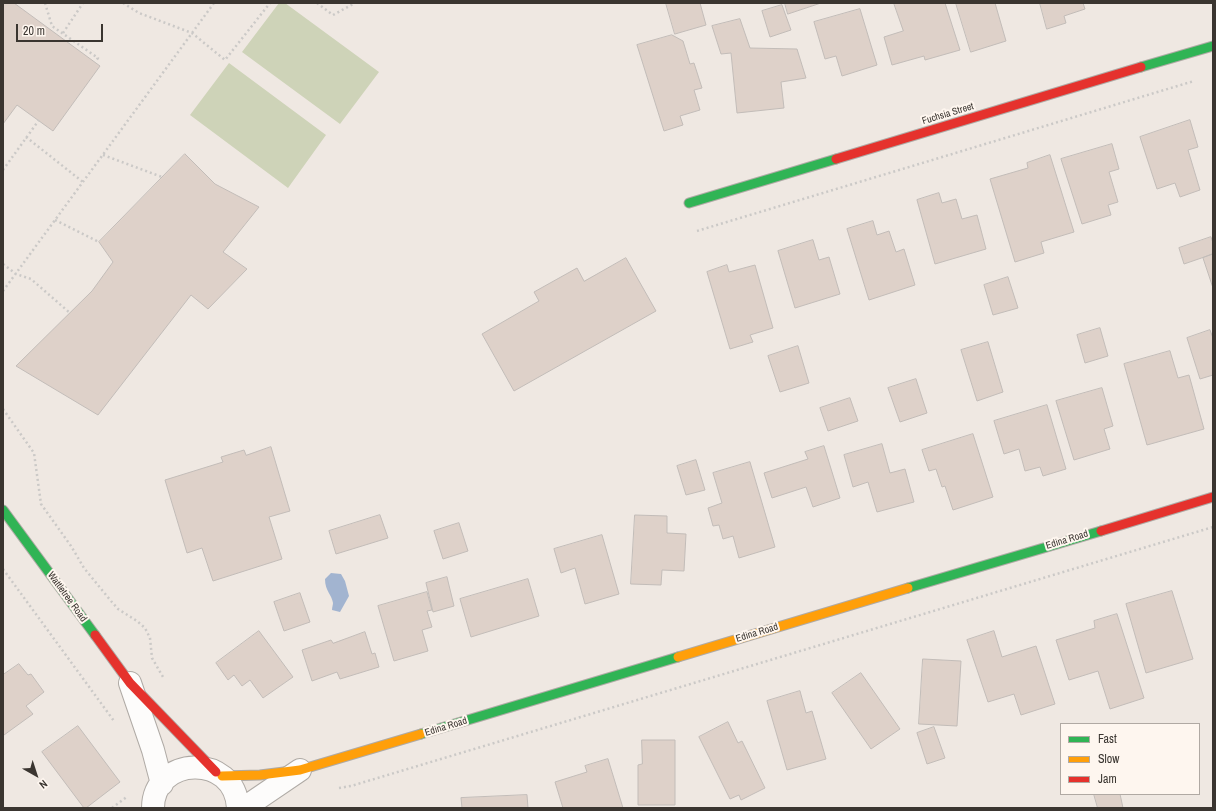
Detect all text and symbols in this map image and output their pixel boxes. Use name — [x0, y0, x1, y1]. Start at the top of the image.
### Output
scale bar — [18, 16, 105, 42]
text: 20 m — [23, 23, 45, 39]
street label: Fuchsia Street — [921, 100, 975, 128]
street label: Edina Road — [1045, 528, 1089, 552]
street label: Wattletree Road — [45, 570, 89, 624]
street label: Edina Road — [735, 621, 779, 645]
street label: Edina Road — [424, 715, 468, 739]
legend — [1060, 723, 1200, 795]
text: Fast — [1098, 731, 1117, 747]
text: Slow — [1098, 751, 1119, 767]
north arrow — [16, 755, 56, 795]
text: Jam — [1098, 771, 1117, 787]
text: N — [37, 777, 50, 792]

